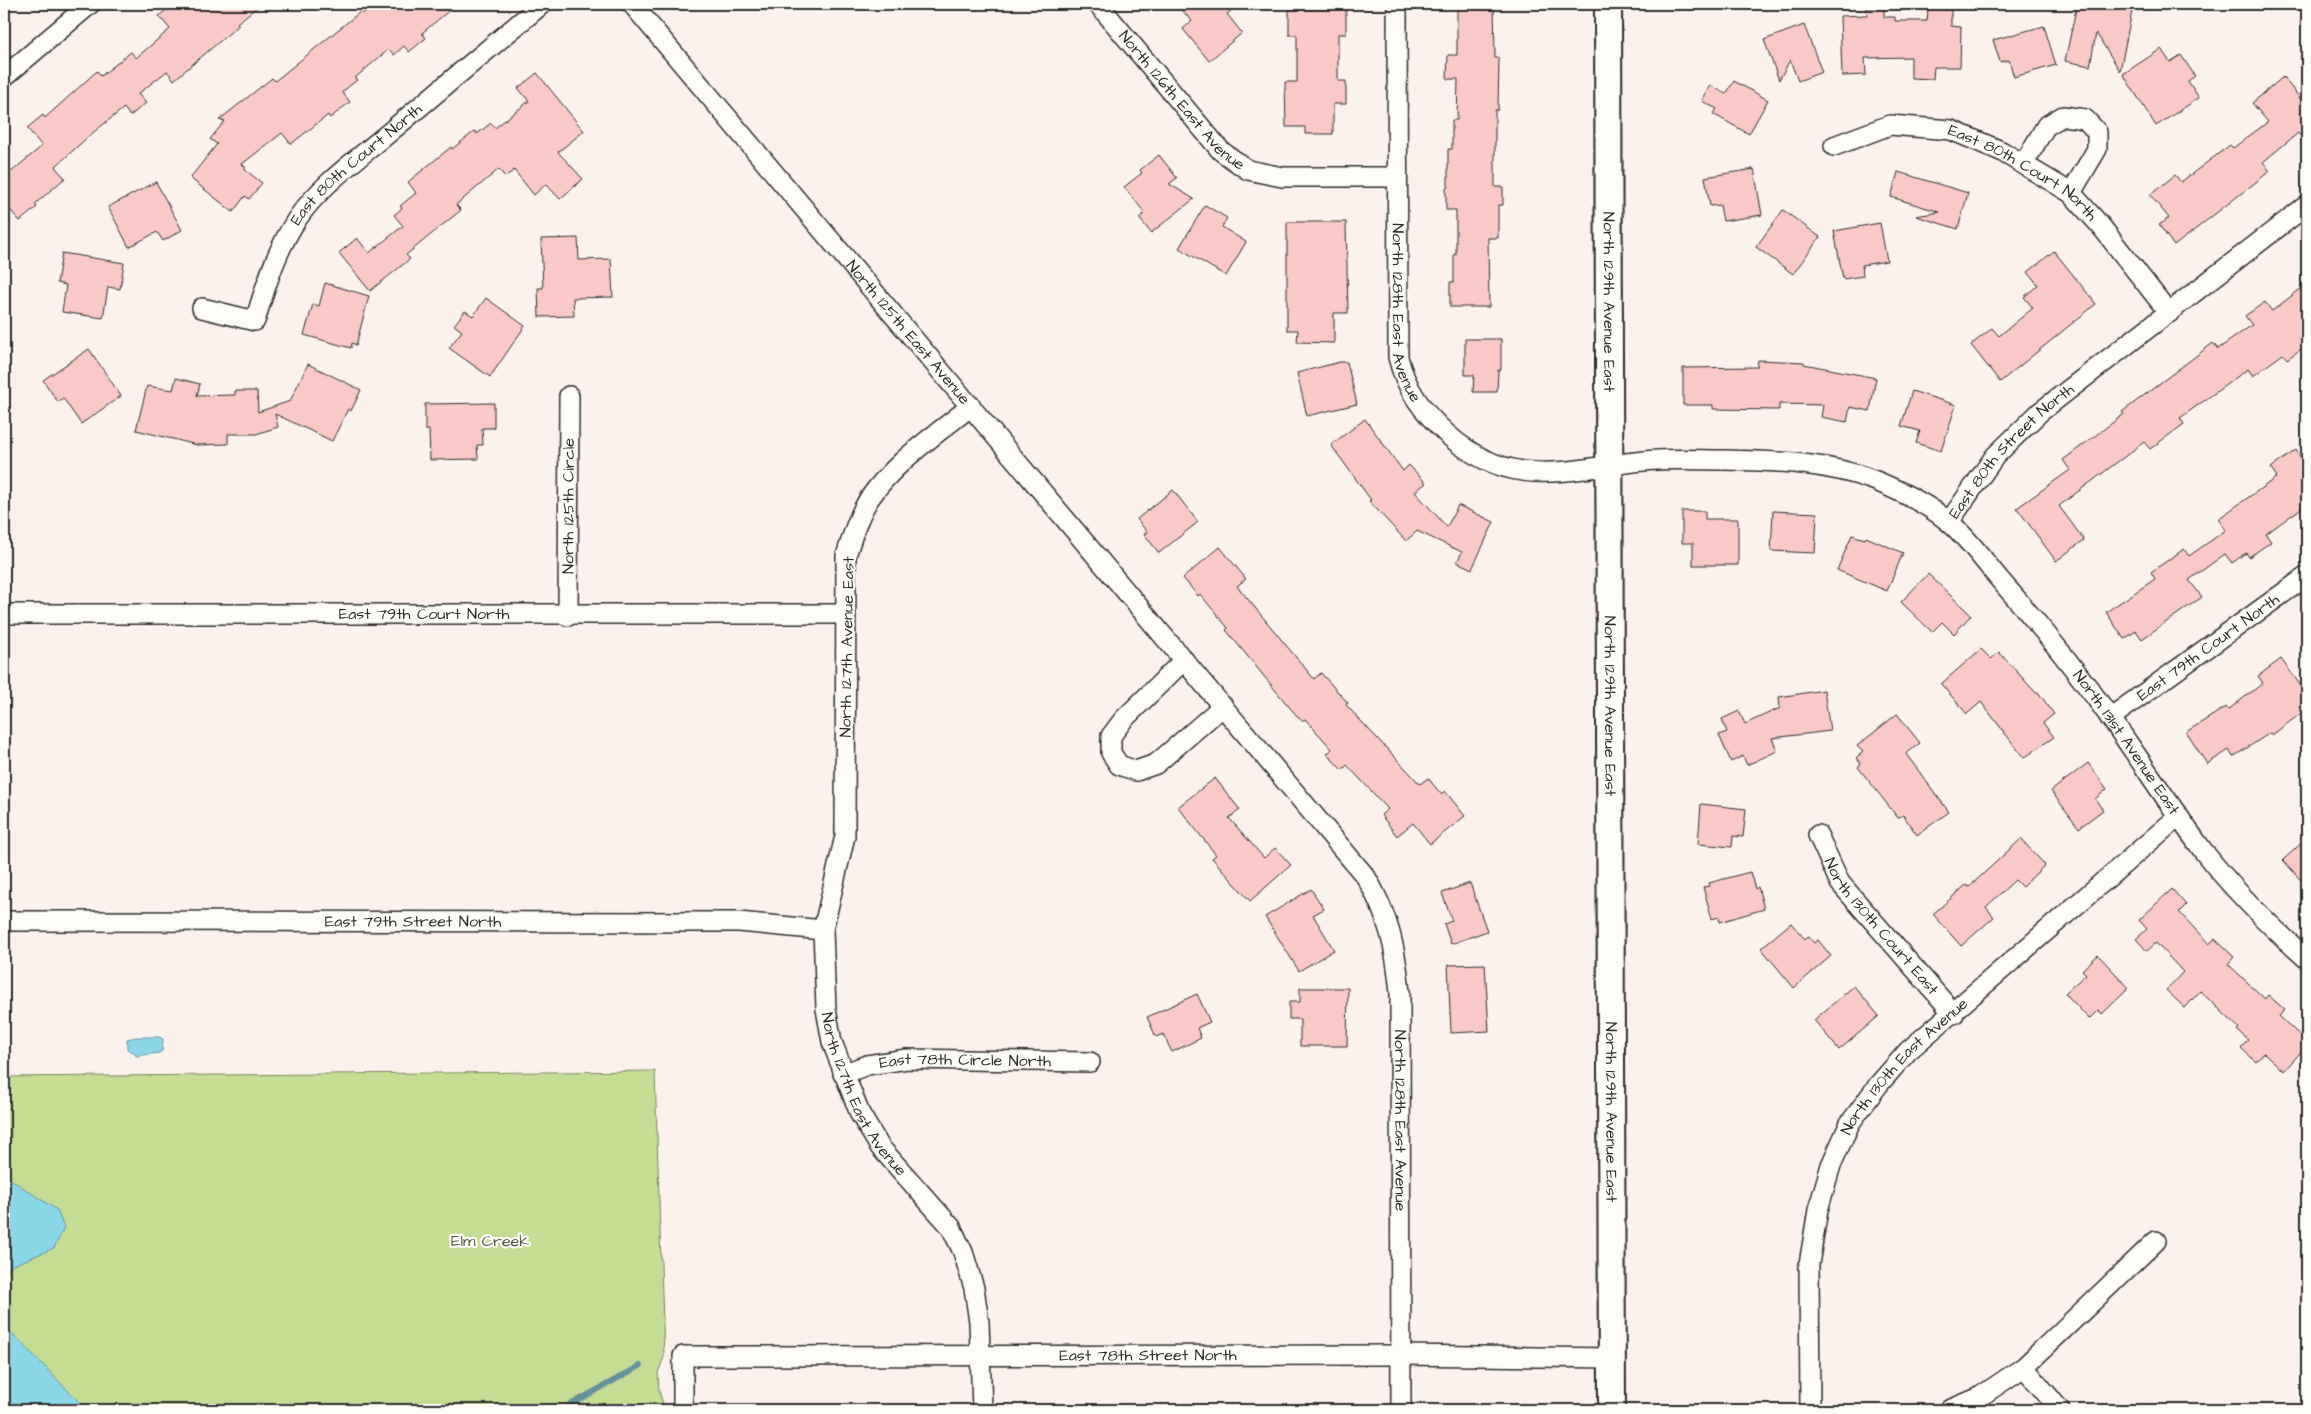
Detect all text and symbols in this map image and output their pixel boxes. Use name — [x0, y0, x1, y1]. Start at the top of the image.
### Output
street label: North 126th East Avenue — [1114, 26, 1250, 176]
street label: East 80th Court North — [285, 98, 427, 230]
street label: East 80th Court North — [1945, 119, 2102, 226]
street label: North 129th Avenue East — [1598, 212, 1620, 393]
street label: North 128th East Avenue — [1386, 223, 1427, 407]
street label: North 125th East Avenue — [841, 255, 975, 410]
street label: East 80th Street North — [1943, 378, 2079, 523]
street label: North 125th Circle — [557, 438, 580, 574]
street label: North 127th Avenue East — [834, 556, 860, 738]
street label: East 79th Court North — [2132, 588, 2284, 706]
street label: East 79th Court North — [339, 603, 509, 625]
street label: North 129th Avenue East — [1599, 616, 1621, 797]
street label: North 131st Avenue East — [2068, 665, 2185, 820]
street label: North 130th Court East — [1819, 854, 1944, 1000]
street label: East 79th Street North — [325, 910, 501, 933]
street label: North 130th East Avenue — [1835, 993, 1973, 1138]
street label: North 127th East Avenue — [816, 1011, 912, 1181]
street label: North 129th Avenue East — [1600, 1022, 1622, 1203]
street label: North 128th East Avenue — [1389, 1030, 1412, 1212]
street label: East 78th Circle North — [878, 1048, 1051, 1074]
park label: Elm Creek — [451, 1230, 529, 1252]
street label: East 78th Street North — [1059, 1344, 1237, 1366]

